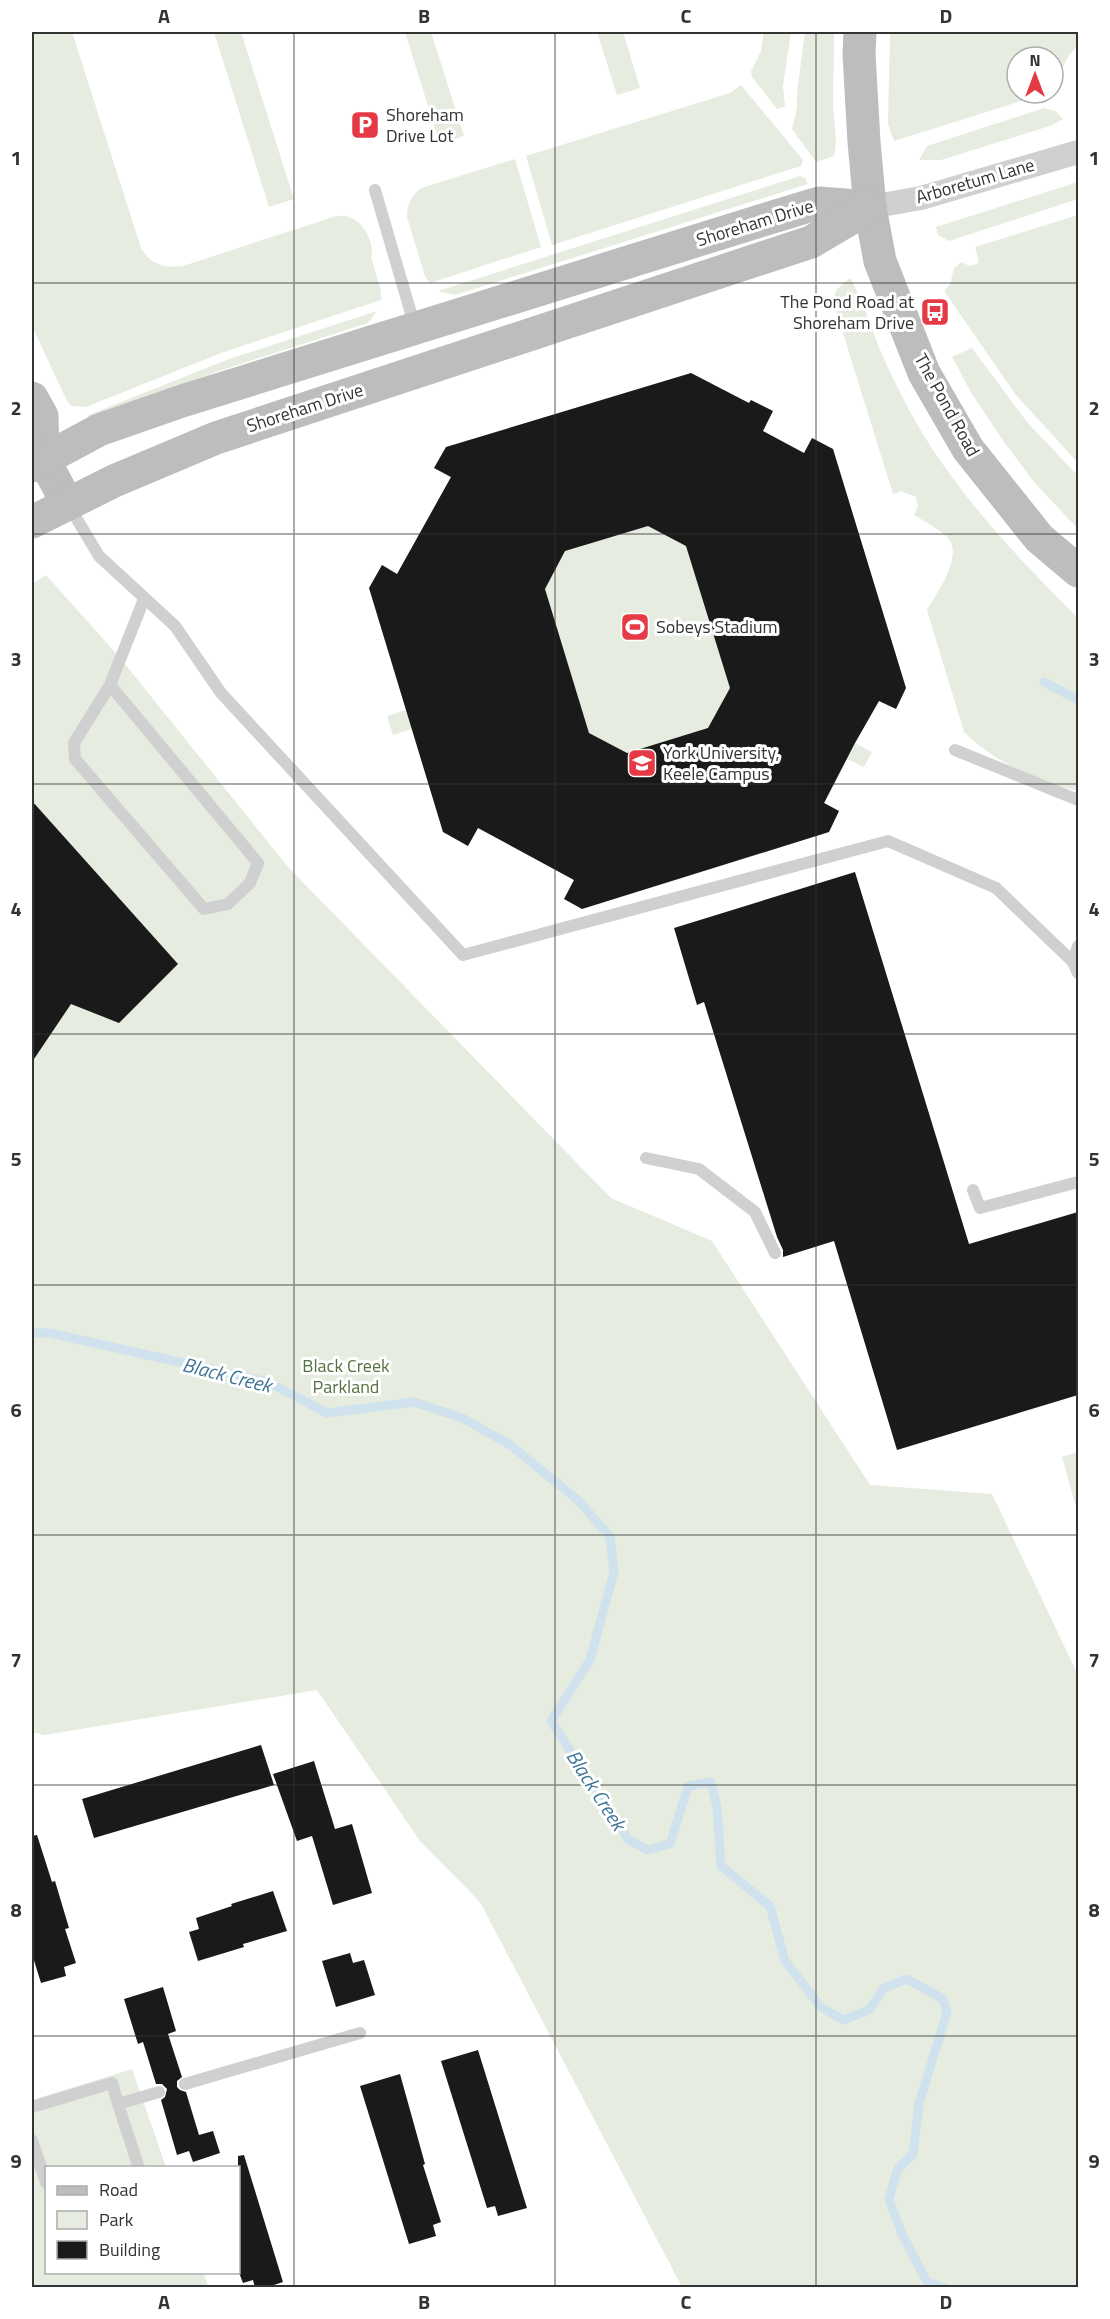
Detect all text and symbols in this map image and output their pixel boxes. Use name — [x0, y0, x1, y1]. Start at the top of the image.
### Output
text: A — [158, 0, 170, 31]
text: B — [418, 0, 430, 31]
text: C — [681, 0, 692, 31]
text: D — [940, 0, 952, 31]
north arrow — [1005, 45, 1065, 105]
text: N — [1029, 48, 1041, 72]
place label: Shoreham Drive Lot — [386, 101, 464, 149]
parking icon: Shoreham Drive Lot — [349, 109, 381, 141]
text: 1 — [10, 142, 22, 173]
text: 1 — [1088, 142, 1100, 173]
street label: Arboretum Lane — [912, 151, 1037, 210]
street label: Shoreham Drive — [693, 192, 817, 253]
place label: The Pond Road at Shoreham Drive — [780, 288, 915, 336]
bus stop icon: The Pond Road at Shoreham Drive — [919, 296, 951, 328]
street label: The Pond Road — [908, 348, 987, 461]
street label: Shoreham Drive — [243, 376, 367, 439]
text: 2 — [10, 392, 22, 423]
text: 2 — [1088, 392, 1100, 423]
sports icon: Sobeys Stadium — [619, 611, 651, 643]
place label: Sobeys Stadium — [656, 613, 778, 640]
text: 3 — [10, 643, 22, 674]
text: 3 — [1088, 643, 1100, 674]
place label: York University, Keele Campus — [663, 739, 779, 787]
school or university icon: York University, Keele Campus — [626, 747, 658, 779]
text: 4 — [10, 893, 22, 924]
text: 4 — [1088, 893, 1100, 924]
text: 5 — [10, 1143, 22, 1174]
text: 5 — [1088, 1143, 1100, 1174]
water label: Black Creek — [179, 1348, 277, 1401]
park label: Black Creek Parkland — [302, 1352, 390, 1400]
text: 6 — [10, 1394, 22, 1425]
text: 6 — [1088, 1394, 1100, 1425]
text: 7 — [10, 1644, 22, 1675]
text: 7 — [1088, 1644, 1100, 1675]
water label: Black Creek — [559, 1743, 635, 1838]
text: 8 — [10, 1894, 22, 1925]
text: 8 — [1088, 1894, 1100, 1925]
text: 9 — [10, 2145, 22, 2176]
text: 9 — [1088, 2145, 1100, 2176]
legend — [45, 2166, 240, 2274]
text: Road — [99, 2176, 138, 2203]
text: Park — [99, 2206, 134, 2233]
text: Building — [99, 2236, 160, 2263]
text: A — [158, 2286, 170, 2317]
text: B — [418, 2286, 430, 2317]
text: C — [681, 2286, 692, 2317]
text: D — [940, 2286, 952, 2317]

